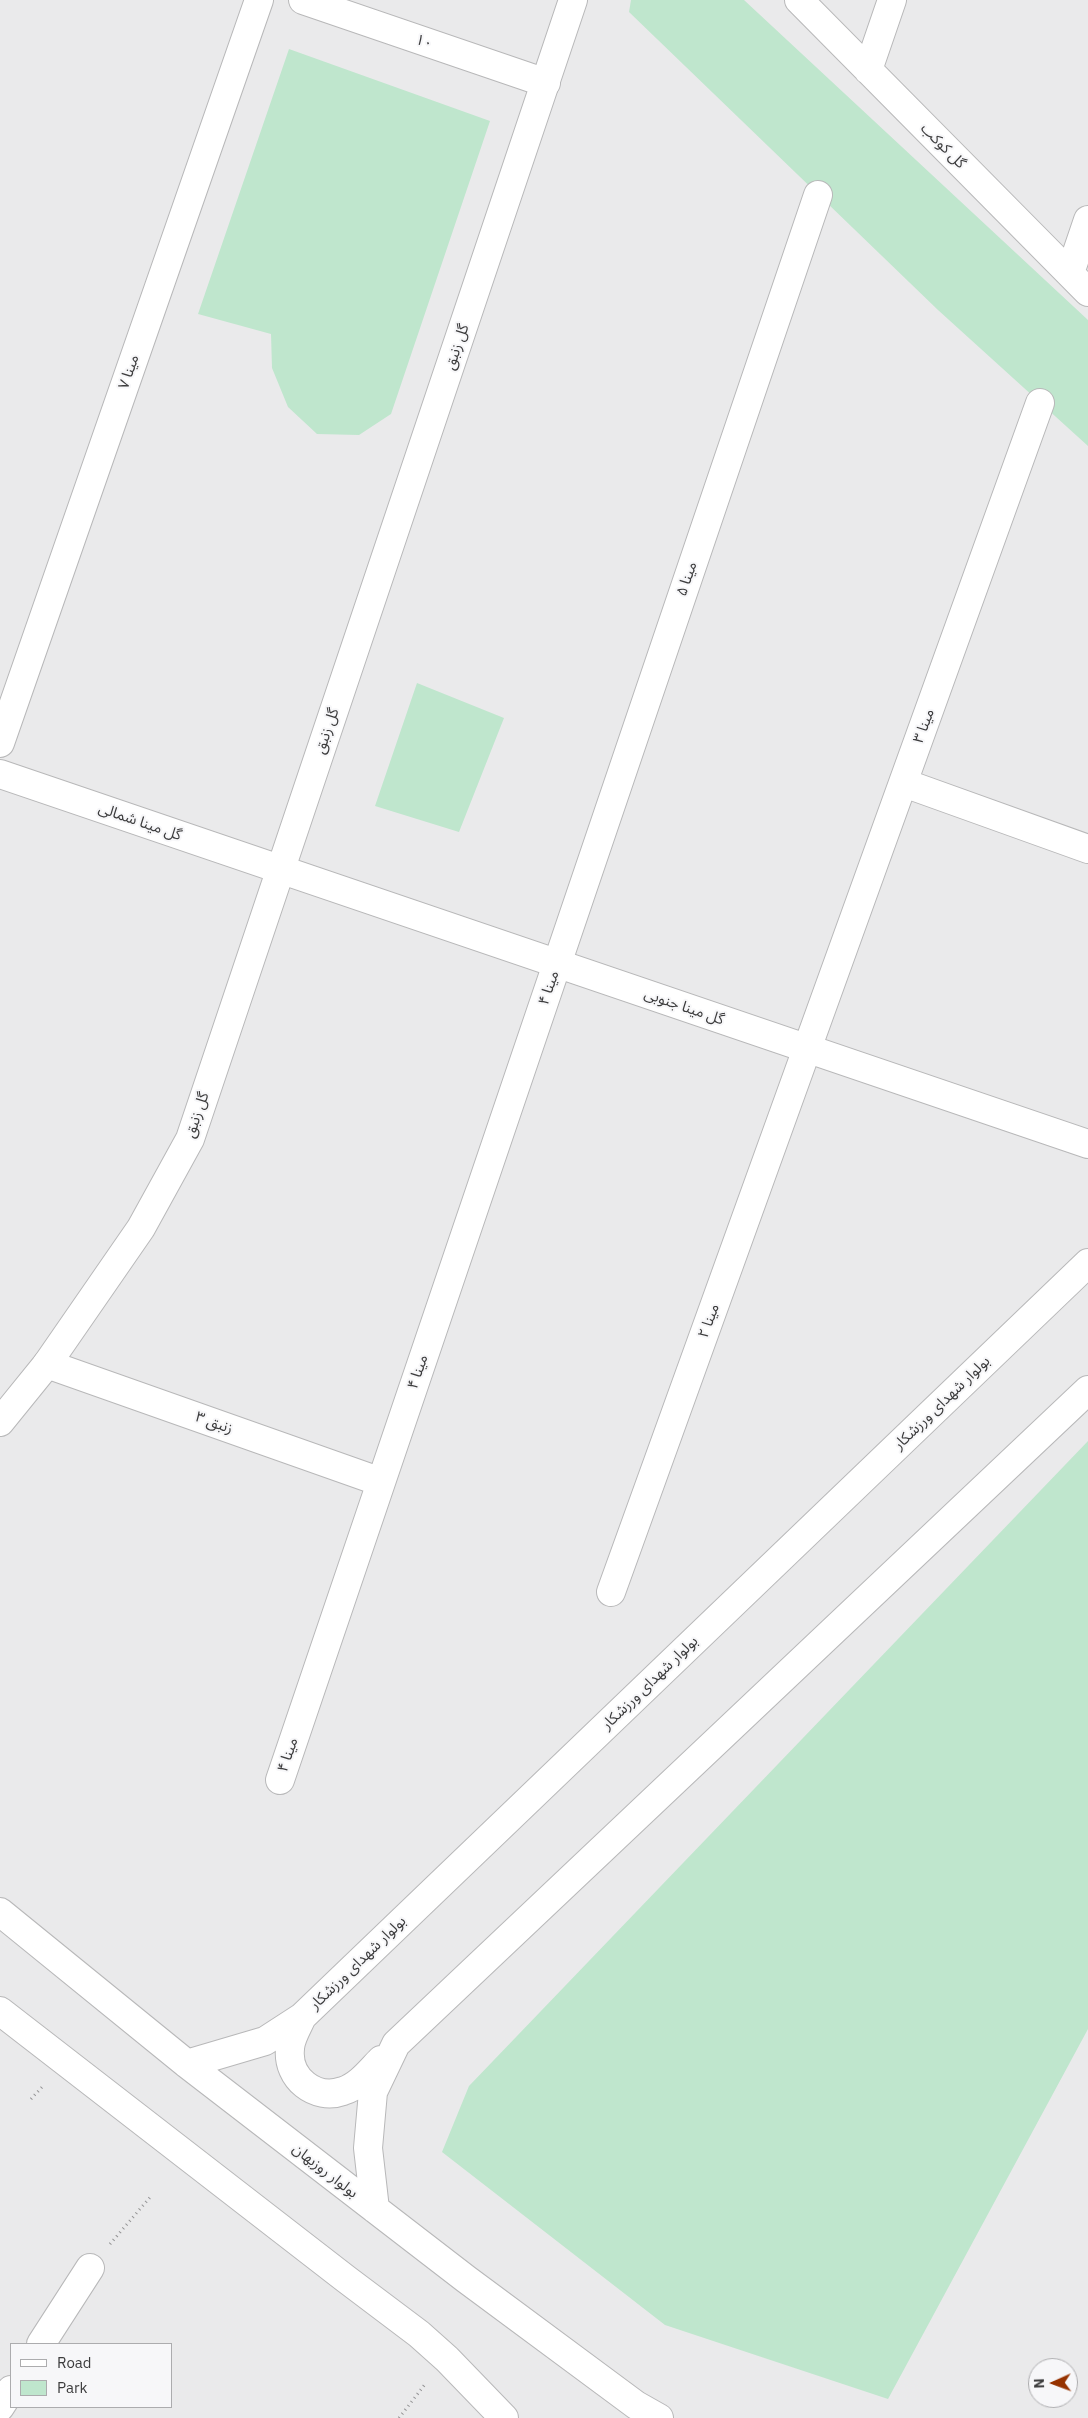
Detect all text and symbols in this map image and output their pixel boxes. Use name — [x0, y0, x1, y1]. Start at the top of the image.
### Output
street label: ۱۰ — [413, 31, 435, 53]
street label: گل کوکب — [917, 120, 969, 172]
street label: گل زنبق — [441, 322, 473, 372]
street label: مینا ۷ — [115, 352, 143, 392]
street label: مینا ۵ — [673, 559, 701, 599]
street label: گل زنبق — [311, 706, 343, 756]
street label: مینا ۳ — [910, 706, 938, 746]
street label: گل مینا شمالی — [96, 799, 184, 845]
street label: مینا ۴ — [535, 968, 563, 1008]
street label: گل مینا جنوبی — [642, 985, 726, 1029]
street label: گل زنبق — [181, 1090, 213, 1140]
street label: مینا ۲ — [695, 1301, 723, 1341]
street label: مینا ۴ — [404, 1352, 432, 1392]
street label: بولوار شهدای ورزشکار — [890, 1352, 994, 1454]
street label: زنبق ۳ — [193, 1408, 235, 1438]
street label: بولوار شهدای ورزشکار — [598, 1632, 702, 1734]
street label: مینا ۴ — [274, 1735, 302, 1775]
street label: بولوار شهدای ورزشکار — [306, 1912, 410, 2014]
street label: بولوار روزبهان — [289, 2140, 361, 2202]
legend — [10, 2343, 172, 2408]
text: Road — [57, 2353, 92, 2372]
north arrow — [1028, 2358, 1078, 2408]
text: Park — [57, 2378, 87, 2397]
text: N — [1030, 2378, 1048, 2389]

